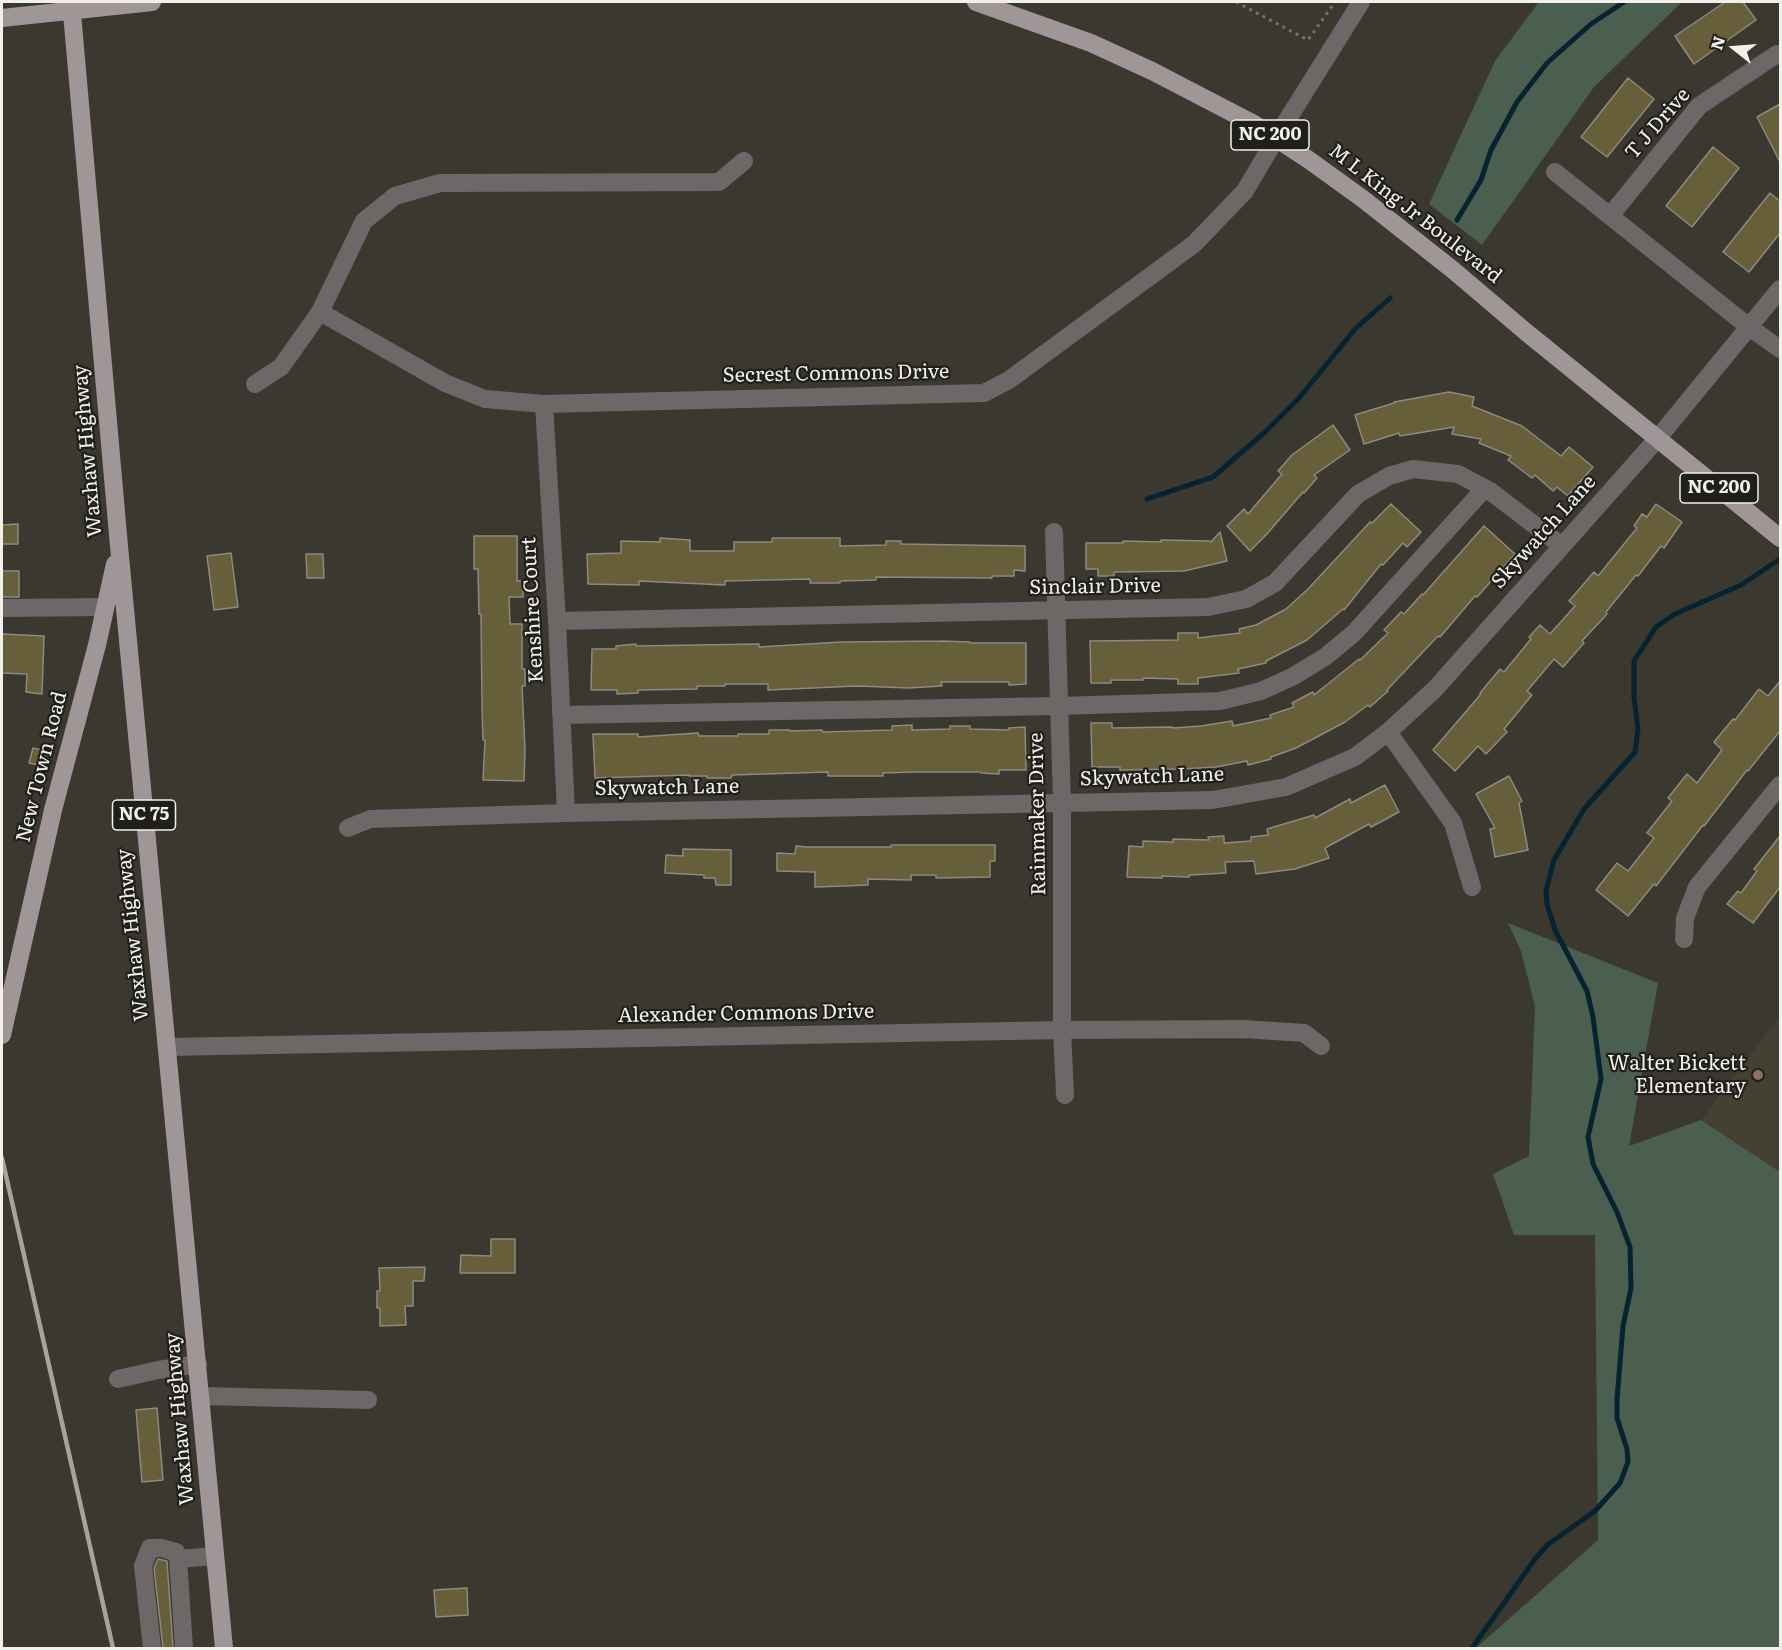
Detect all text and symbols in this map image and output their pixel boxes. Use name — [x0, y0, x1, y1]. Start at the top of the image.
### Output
north arrow — [1704, 18, 1764, 78]
text: N — [1703, 33, 1730, 53]
street label: T J Drive — [1621, 84, 1695, 164]
road number: NC 200 — [1231, 120, 1309, 150]
street label: M L King Jr Boulevard — [1324, 139, 1506, 289]
street label: Secrest Commons Drive — [722, 360, 950, 388]
street label: Waxhaw Highway — [68, 364, 108, 538]
street label: Skywatch Lane — [1487, 470, 1601, 594]
road number: NC 200 — [1680, 473, 1758, 503]
street label: Kenshire Court — [517, 536, 549, 684]
street label: Sinclair Drive — [1029, 574, 1161, 600]
street label: New Town Road — [12, 689, 72, 845]
street label: Rainmaker Drive — [1025, 732, 1051, 896]
street label: Skywatch Lane — [1079, 762, 1225, 792]
street label: Skywatch Lane — [594, 775, 740, 801]
road number: NC 75 — [112, 800, 176, 830]
street label: Waxhaw Highway — [112, 848, 154, 1022]
street label: Alexander Commons Drive — [618, 1000, 874, 1028]
place label: Walter Bickett Elementary — [1608, 1052, 1746, 1099]
marker: Walter Bickett Elementary — [1751, 1068, 1765, 1082]
street label: Waxhaw Highway — [160, 1332, 200, 1506]

